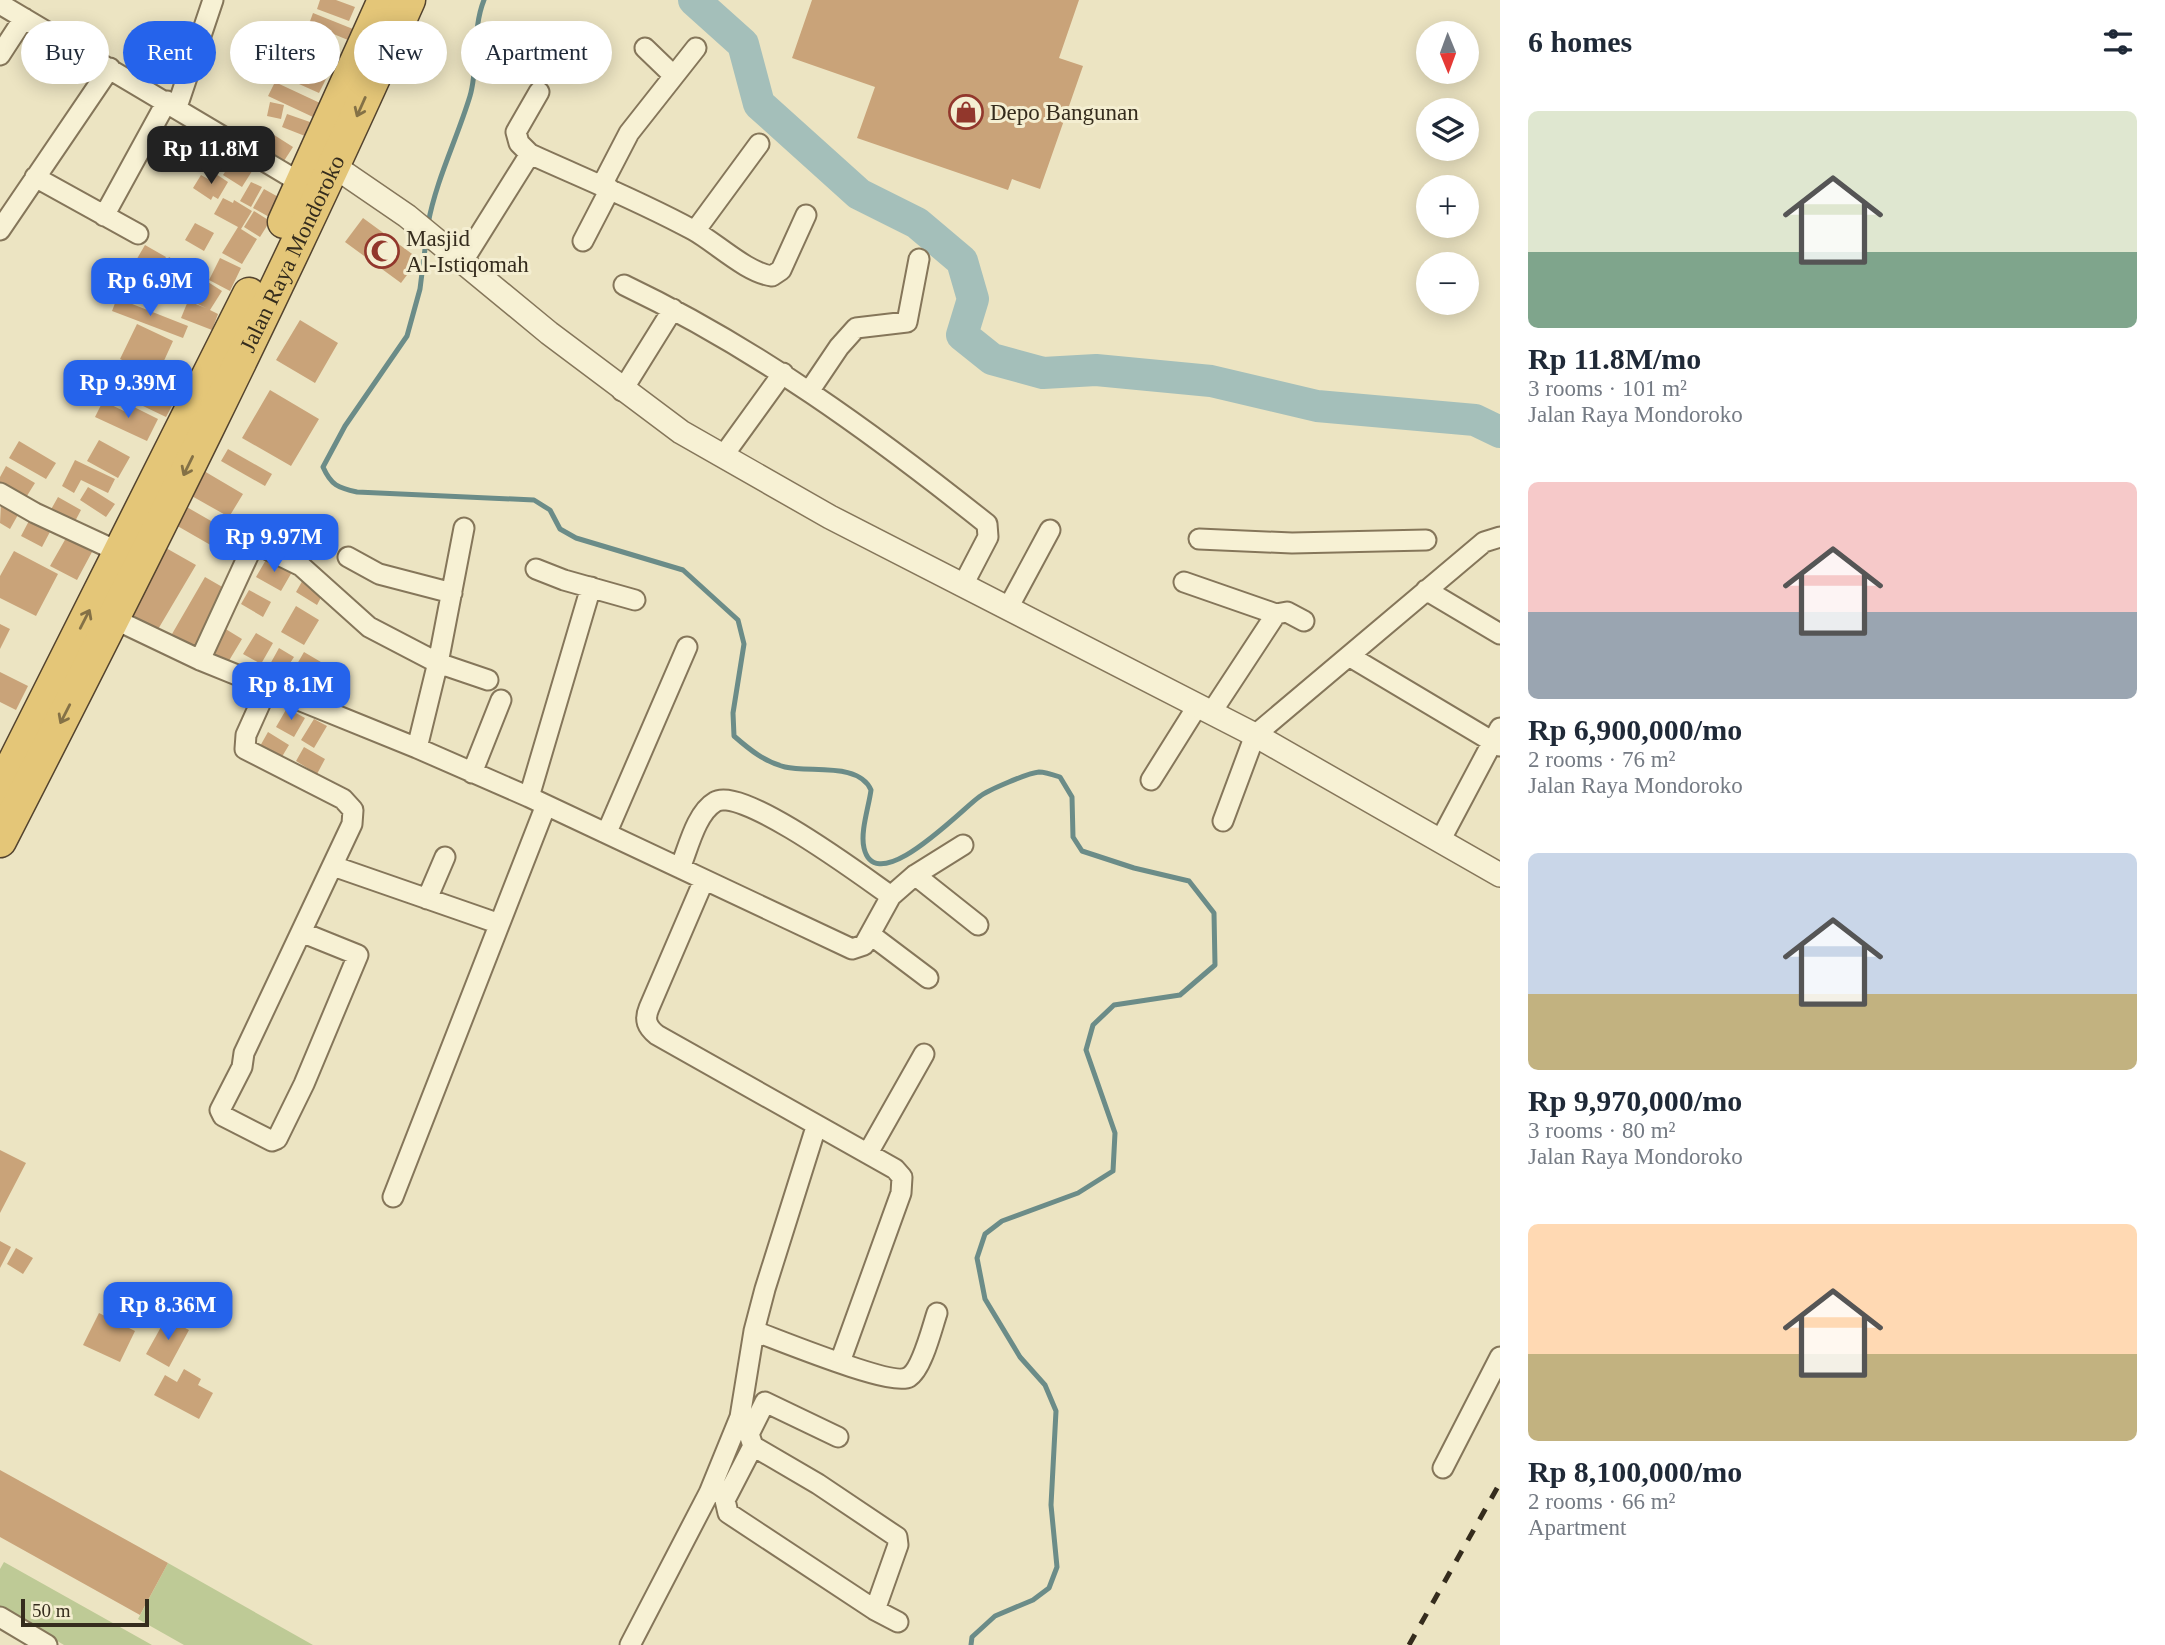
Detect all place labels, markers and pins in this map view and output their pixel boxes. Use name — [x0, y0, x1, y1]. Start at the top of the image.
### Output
shop icon: Depo Bangunan — [947, 93, 985, 131]
place label: Depo Bangunan — [990, 100, 1139, 125]
pin: Rp 11.8M — [139, 127, 283, 186]
place label: Masjid Al-Istiqomah — [406, 226, 529, 277]
mosque icon: Masjid Al-Istiqomah — [363, 232, 401, 270]
pin: Rp 6.9M — [85, 258, 215, 318]
pin: Rp 9.39M — [56, 360, 200, 420]
pin: Rp 9.97M — [202, 514, 346, 574]
pin: Rp 8.1M — [226, 662, 356, 722]
pin: Rp 8.36M — [96, 1282, 240, 1342]

